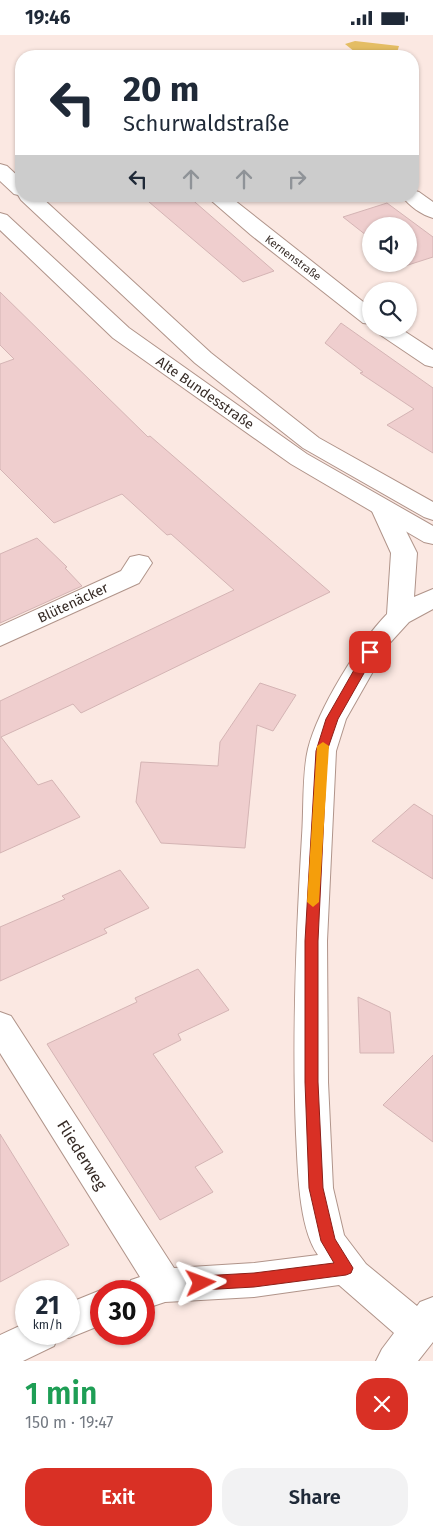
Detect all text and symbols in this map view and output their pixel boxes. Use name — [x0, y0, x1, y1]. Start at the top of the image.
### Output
text: 19:46 — [25, 6, 70, 29]
text: 20 m — [123, 68, 199, 110]
icon: left — [40, 70, 105, 135]
text: Schurwaldstraße — [123, 110, 289, 137]
icon: left — [124, 165, 152, 193]
icon: ahead — [177, 165, 205, 193]
icon: ahead — [230, 165, 258, 193]
icon: right — [283, 165, 311, 193]
map controls — [362, 217, 417, 337]
button: sound — [362, 217, 417, 272]
street label: Kernenstraße — [262, 233, 324, 283]
button: search — [362, 282, 417, 337]
street label: Alte Bundesstraße — [153, 353, 257, 433]
street label: Blütenäcker — [35, 579, 111, 627]
pin — [349, 631, 391, 673]
icon: arrive — [356, 638, 384, 666]
street label: Fliederweg — [53, 1117, 111, 1194]
position arrow — [174, 1256, 226, 1308]
speed limit sign: 30 — [90, 1280, 155, 1345]
text: 21 — [36, 1291, 59, 1321]
text: km/h — [33, 1318, 62, 1332]
text: 1 min — [25, 1376, 97, 1412]
button: close — [356, 1378, 408, 1430]
text: 150 m · 19:47 — [25, 1413, 113, 1432]
button: Exit — [25, 1468, 212, 1526]
button: Share — [222, 1468, 408, 1526]

